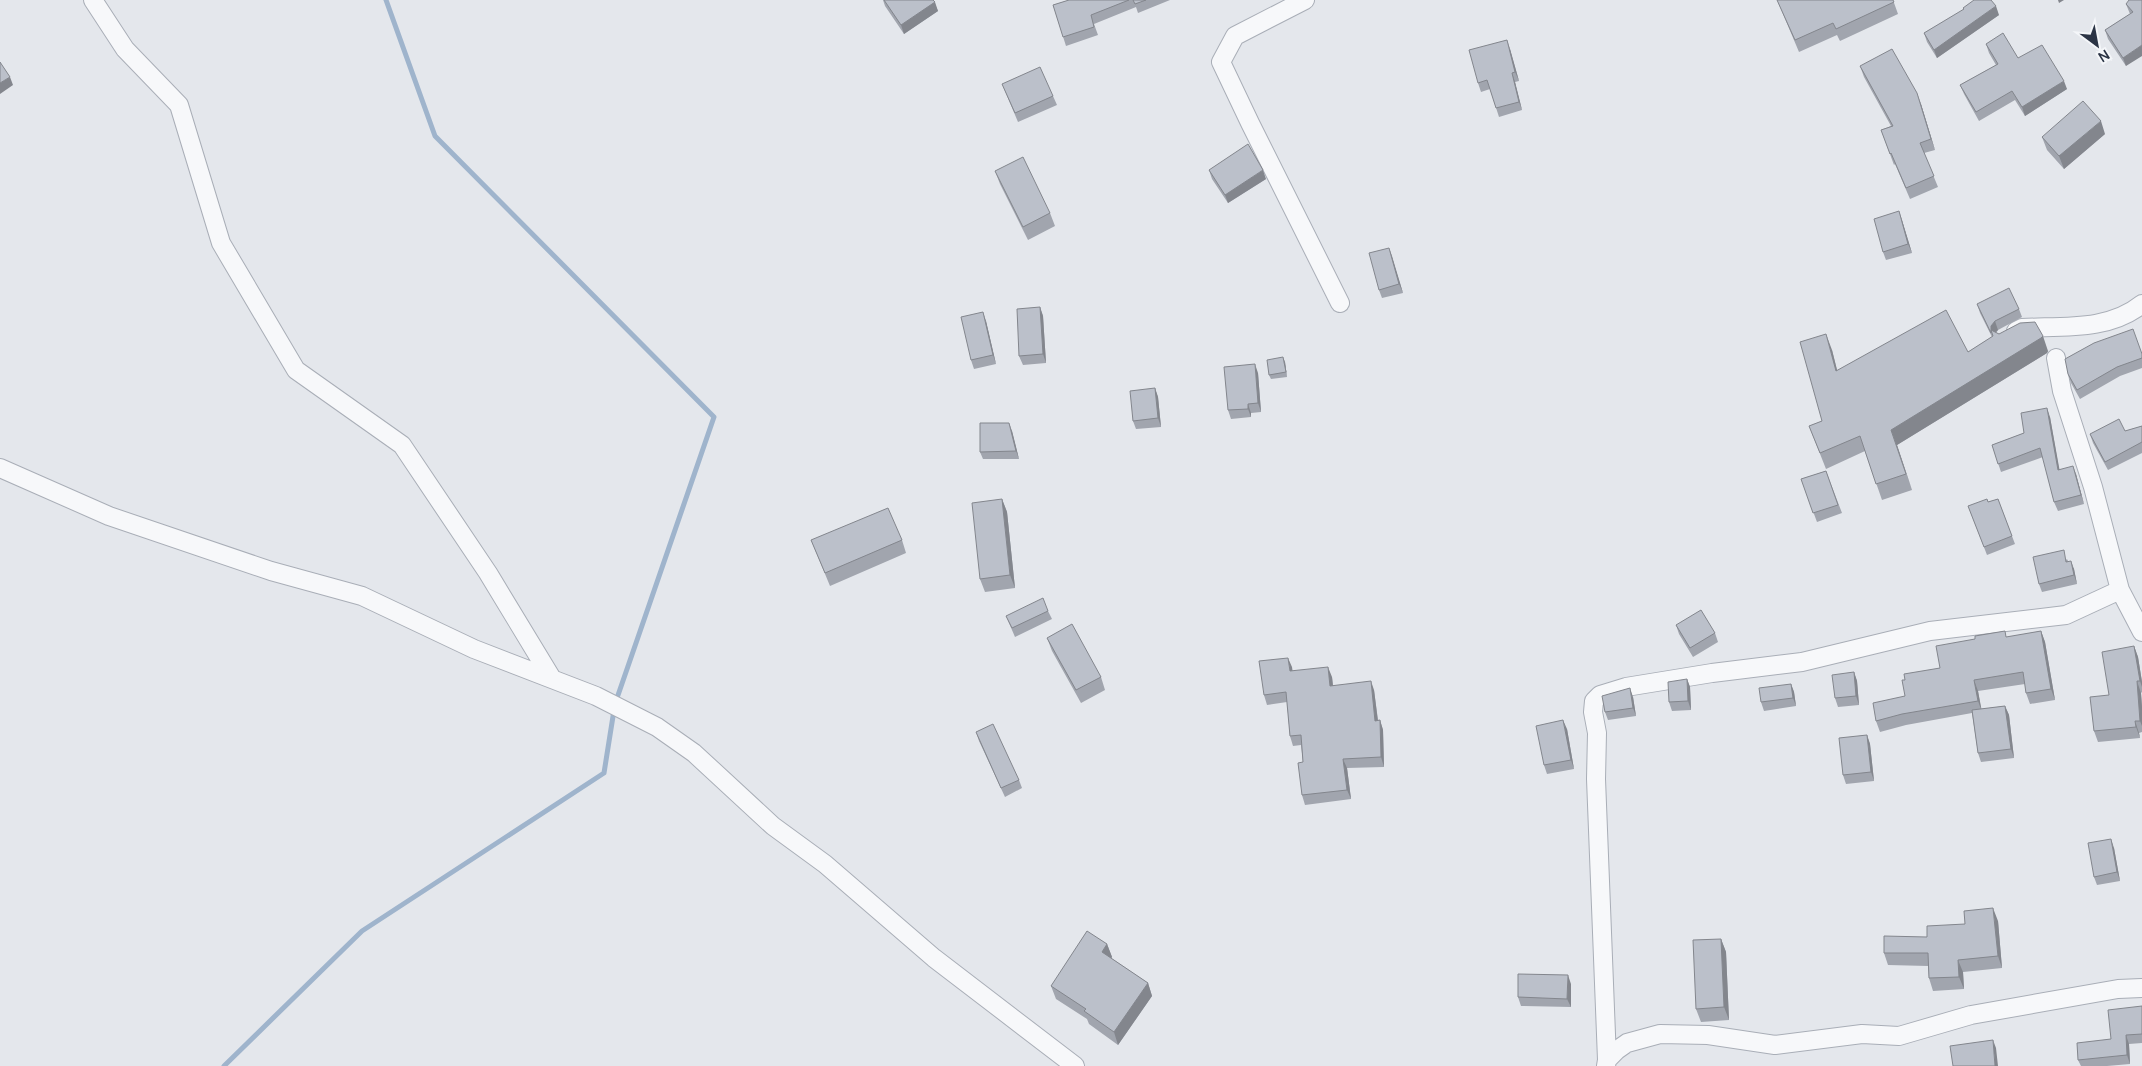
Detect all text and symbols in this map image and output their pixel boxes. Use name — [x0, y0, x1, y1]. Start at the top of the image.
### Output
north arrow — [2072, 20, 2122, 70]
text: N — [2095, 46, 2113, 67]

